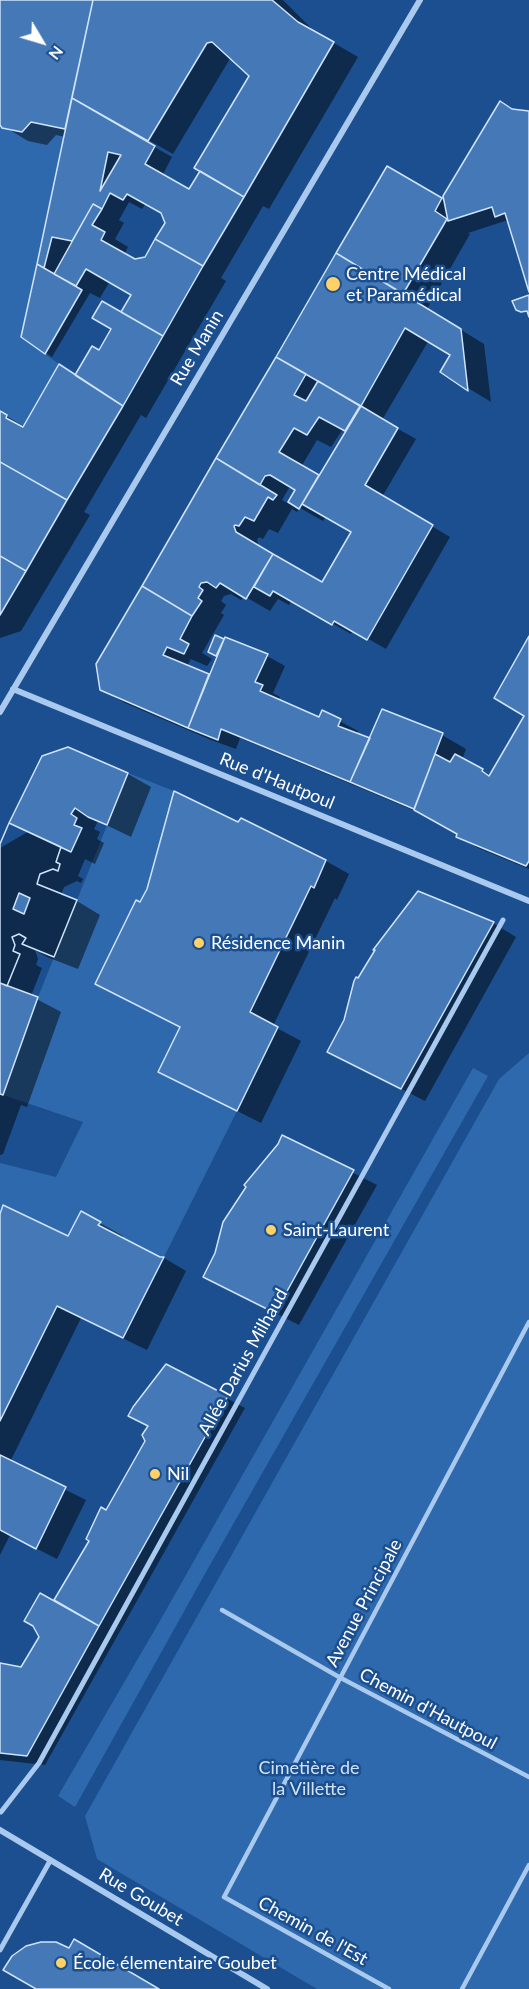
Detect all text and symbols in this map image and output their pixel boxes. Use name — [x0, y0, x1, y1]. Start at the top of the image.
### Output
north arrow — [12, 12, 72, 72]
text: N — [45, 43, 68, 64]
place label: Centre Médical et Paramédical — [346, 263, 466, 306]
marker: Centre Médical et Paramédical — [324, 275, 342, 293]
street label: Rue Manin — [166, 306, 228, 390]
street label: Rue d'Hautpoul — [216, 748, 338, 814]
place label: Résidence Manin — [211, 932, 345, 954]
marker: Résidence Manin — [192, 936, 206, 950]
place label: Saint-Laurent — [283, 1219, 389, 1241]
marker: Saint-Laurent — [264, 1223, 278, 1237]
street label: Allée Darius Milhaud — [194, 1285, 292, 1439]
place label: Nil — [167, 1463, 189, 1485]
marker: Nil — [148, 1467, 162, 1481]
street label: Avenue Principale — [321, 1535, 407, 1671]
street label: Chemin d'Hautpoul — [356, 1664, 500, 1754]
park label: Cimetière de la Villette — [258, 1757, 360, 1800]
street label: Rue Goubet — [95, 1863, 187, 1931]
street label: Chemin de l'Est — [254, 1892, 372, 1970]
place label: École élementaire Goubet — [73, 1952, 277, 1974]
marker: École élementaire Goubet — [54, 1956, 68, 1970]

